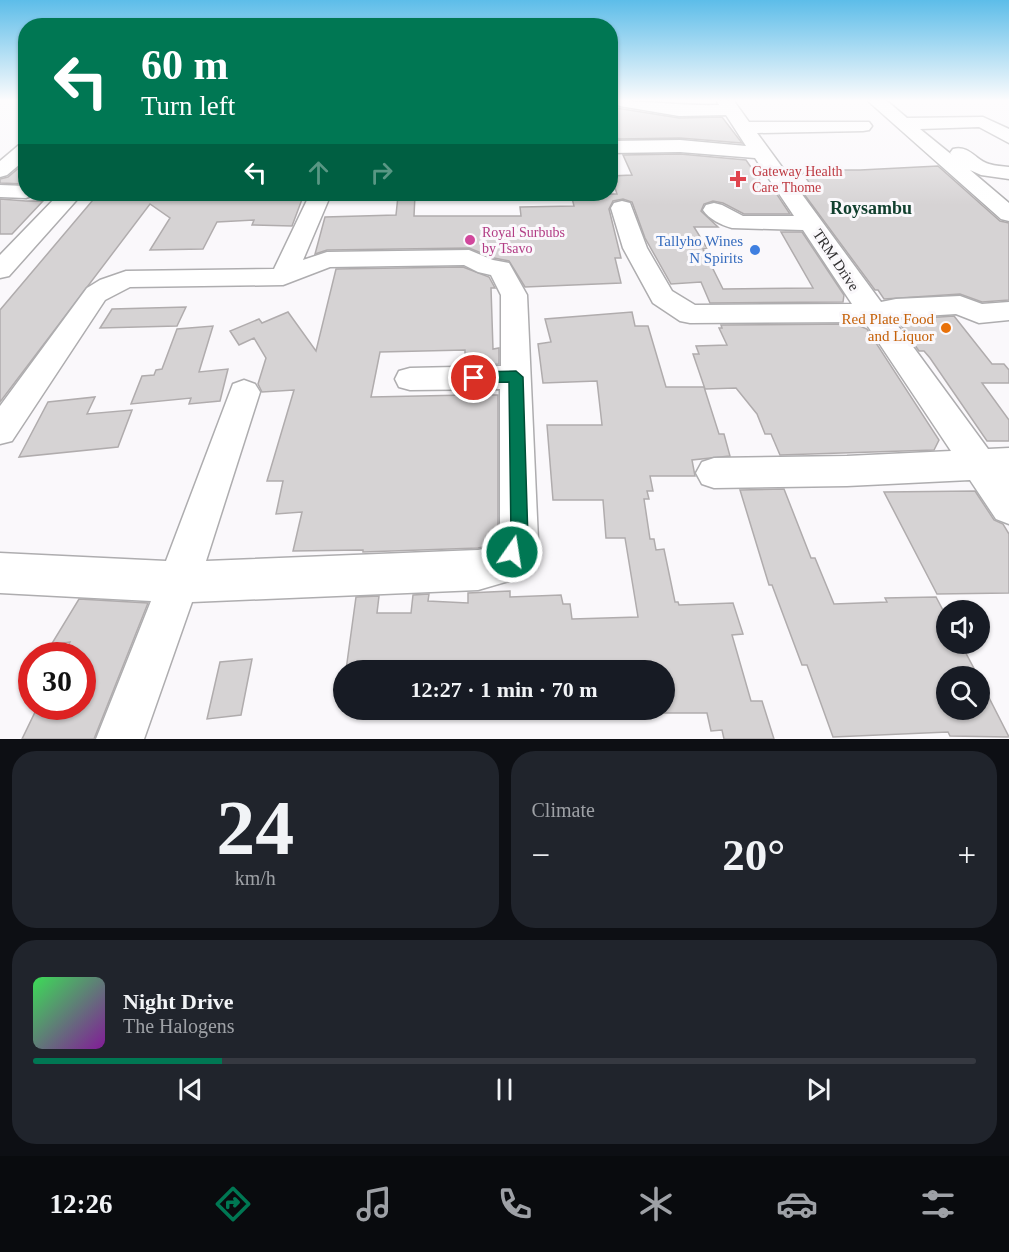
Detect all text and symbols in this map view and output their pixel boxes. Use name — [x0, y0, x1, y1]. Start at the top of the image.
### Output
icon: left — [42, 42, 120, 120]
text: 60 m — [141, 42, 229, 88]
text: Turn left — [141, 91, 235, 121]
icon: left — [239, 156, 272, 189]
icon: ahead — [302, 156, 335, 189]
icon: right — [365, 156, 398, 189]
place label: Gateway Health Care Thome — [752, 164, 843, 195]
marker: Gateway Health Care Thome — [729, 170, 747, 188]
district label: Roysambu — [830, 198, 912, 218]
place label: Royal Surbubs by Tsavo — [482, 225, 565, 256]
street label: TRM Drive — [810, 226, 863, 294]
marker: Royal Surbubs by Tsavo — [463, 233, 477, 247]
place label: Tallyho Wines N Spirits — [656, 233, 743, 266]
marker: Tallyho Wines N Spirits — [748, 243, 762, 257]
place label: Red Plate Food and Liquor — [842, 311, 934, 344]
marker: Red Plate Food and Liquor — [939, 321, 953, 335]
pin — [448, 352, 499, 403]
icon: arrive — [457, 361, 490, 394]
position arrow — [480, 520, 544, 584]
map controls — [936, 600, 990, 720]
button: sound — [936, 600, 990, 654]
speed limit sign: 30 — [18, 642, 96, 720]
button: search — [936, 666, 990, 720]
text: 12:27 · 1 min · 70 m — [411, 677, 598, 702]
text: 24 — [216, 784, 294, 871]
text: Climate — [532, 799, 595, 821]
text: 20° — [722, 830, 785, 880]
text: − — [532, 837, 550, 873]
text: + — [957, 837, 976, 873]
text: km/h — [235, 867, 276, 889]
text: Night Drive — [123, 989, 234, 1014]
text: The Halogens — [123, 1015, 235, 1037]
icon: previous — [174, 1073, 207, 1106]
icon: pause — [488, 1073, 521, 1106]
icon: next — [802, 1073, 835, 1106]
icon: directions — [212, 1183, 254, 1225]
icon: music — [353, 1183, 395, 1225]
icon: phone — [494, 1183, 536, 1225]
icon: climate — [635, 1183, 677, 1225]
icon: car — [776, 1183, 818, 1225]
icon: filters — [917, 1183, 959, 1225]
text: 12:26 — [50, 1189, 113, 1219]

